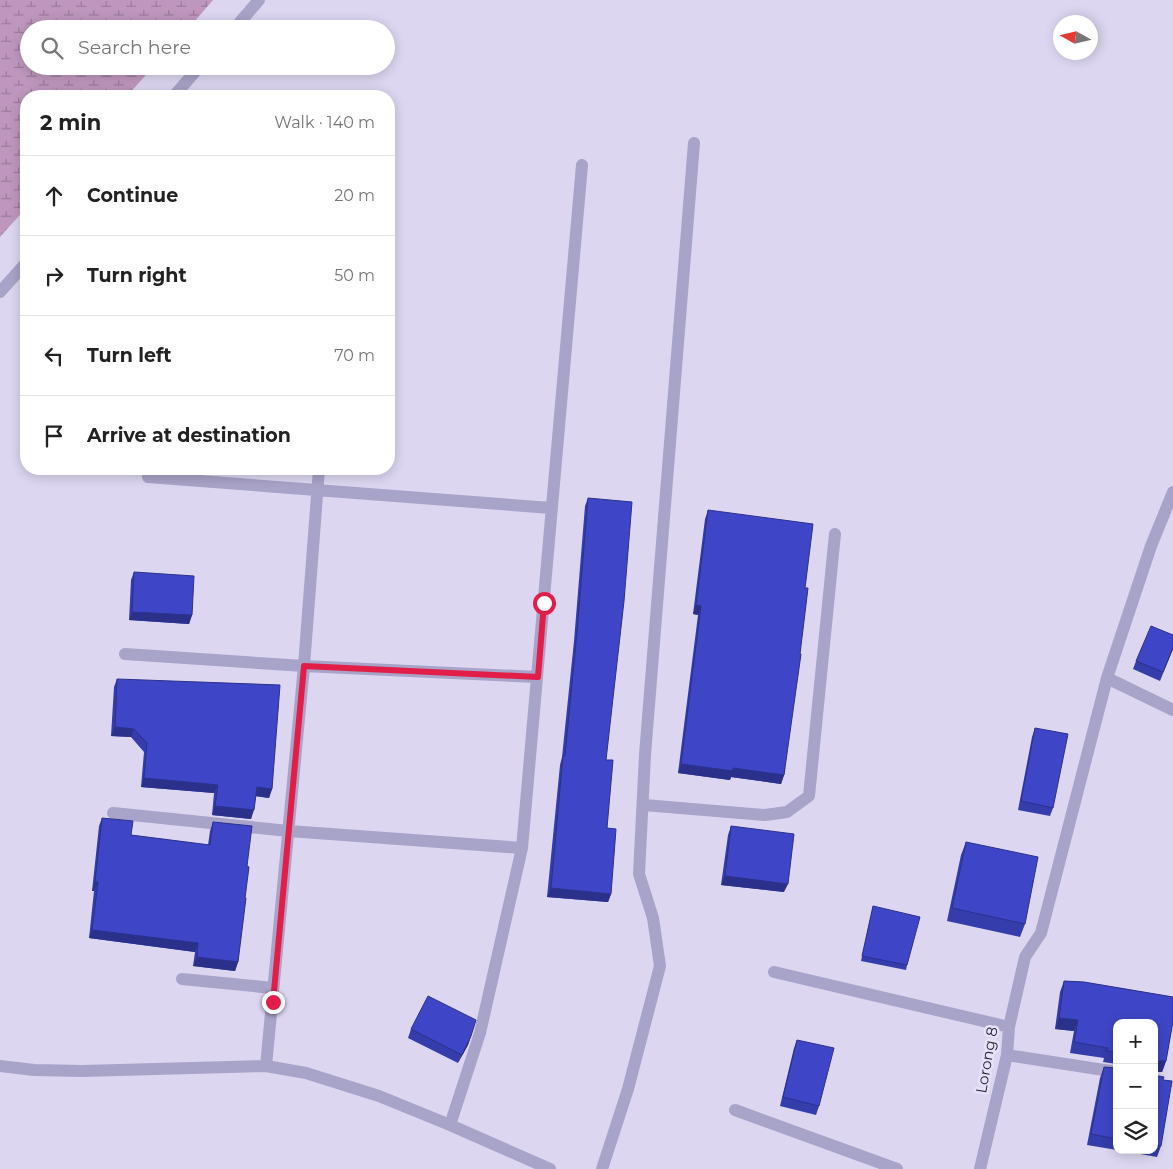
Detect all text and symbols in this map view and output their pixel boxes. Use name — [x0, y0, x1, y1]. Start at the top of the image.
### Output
north arrow — [1053, 15, 1098, 60]
search box — [20, 20, 395, 75]
icon: search — [38, 34, 66, 62]
text: Search here — [78, 36, 191, 59]
text: 2 min — [40, 110, 101, 135]
text: Walk · 140 m — [274, 113, 375, 132]
icon: ahead — [40, 182, 68, 210]
text: Continue — [87, 184, 178, 207]
text: 20 m — [334, 186, 375, 205]
icon: right — [40, 262, 68, 290]
text: Turn right — [87, 264, 187, 287]
text: 50 m — [334, 266, 375, 285]
icon: left — [40, 342, 68, 370]
text: Turn left — [87, 344, 172, 367]
text: 70 m — [334, 346, 375, 365]
icon: arrive — [40, 422, 68, 450]
text: Arrive at destination — [87, 424, 291, 447]
route start — [533, 592, 556, 615]
route end — [262, 991, 285, 1014]
map controls — [1113, 1019, 1158, 1154]
button: + — [1113, 1019, 1158, 1064]
street label: Lorong 8 — [971, 1025, 1002, 1095]
button: − — [1113, 1064, 1158, 1109]
button: layers — [1113, 1109, 1158, 1154]

